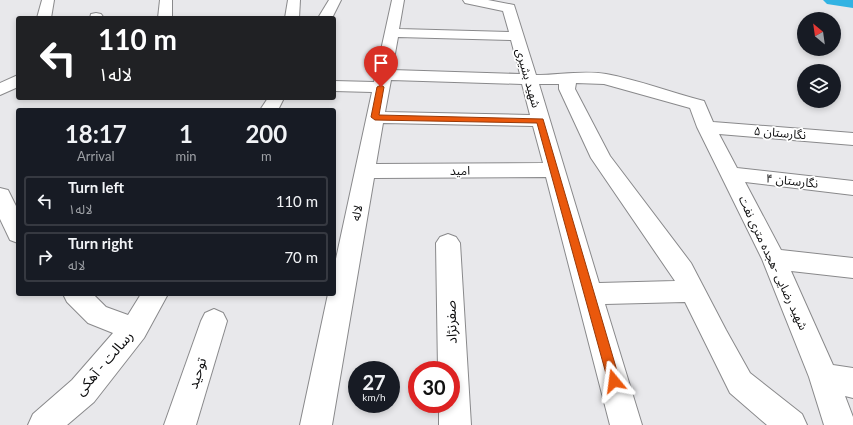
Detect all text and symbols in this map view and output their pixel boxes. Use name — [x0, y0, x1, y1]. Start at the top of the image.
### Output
north arrow — [797, 12, 841, 56]
map controls — [797, 12, 841, 108]
text: 110 m — [98, 22, 177, 56]
icon: left — [32, 32, 84, 84]
pin — [364, 46, 398, 87]
street label: شهید بشیری — [513, 46, 544, 109]
icon: arrive — [370, 52, 392, 74]
text: لاله۱ — [98, 63, 132, 85]
button: layers — [797, 64, 841, 108]
text: 18:17 — [65, 119, 127, 148]
text: 1 — [179, 119, 193, 148]
text: 200 — [245, 119, 287, 148]
street label: نگارستان ۵ — [753, 123, 807, 142]
text: Arrival — [77, 148, 114, 164]
text: min — [176, 148, 197, 164]
text: m — [261, 148, 272, 164]
street label: امید — [450, 163, 470, 178]
street label: نگارستان ۴ — [765, 170, 819, 191]
text: Turn left — [68, 178, 124, 196]
icon: left — [34, 190, 56, 212]
text: 110 m — [276, 192, 318, 210]
street label: شهید رضایی -هجده متری نفت — [736, 193, 811, 332]
text: لاله۱ — [68, 201, 93, 217]
street label: لاله — [348, 204, 365, 222]
text: Turn right — [68, 234, 133, 252]
icon: right — [34, 246, 56, 268]
text: 70 m — [284, 248, 318, 266]
text: لاله — [68, 257, 85, 273]
street label: صفرنژاد — [441, 300, 461, 344]
street label: رسالت - آهکی — [71, 327, 137, 399]
street label: توحید — [184, 355, 210, 391]
position arrow — [593, 360, 635, 402]
speed limit sign: 30 — [408, 361, 460, 413]
text: 27 — [362, 370, 386, 394]
text: km/h — [362, 391, 386, 403]

